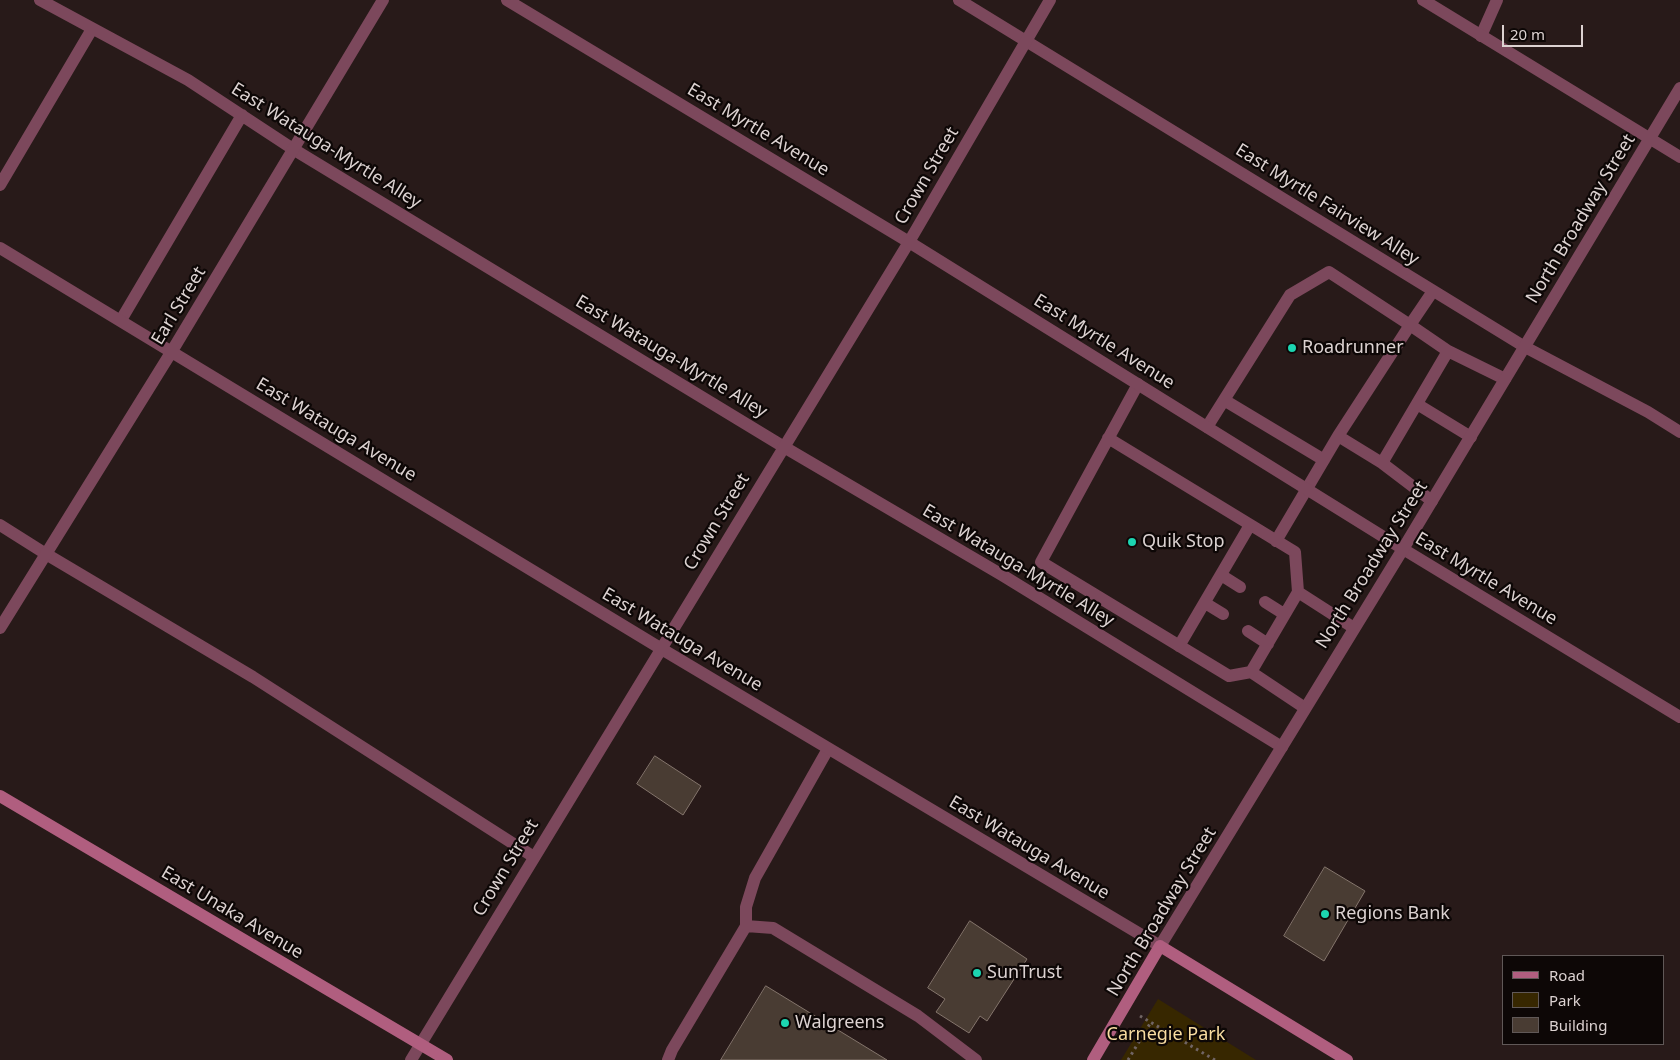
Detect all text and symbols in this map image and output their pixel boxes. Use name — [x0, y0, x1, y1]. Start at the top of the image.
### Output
scale bar — [1505, 15, 1586, 47]
text: 20 m — [1510, 24, 1545, 44]
street label: East Watauga-Myrtle Alley — [227, 79, 425, 213]
street label: East Myrtle Avenue — [683, 79, 833, 181]
street label: Crown Street — [890, 123, 964, 229]
street label: North Broadway Street — [1522, 131, 1640, 307]
street label: East Myrtle Fairview Alley — [1231, 140, 1423, 270]
street label: Earl Street — [147, 263, 211, 349]
street label: East Myrtle Avenue — [1030, 290, 1178, 394]
street label: East Watauga-Myrtle Alley — [571, 291, 771, 423]
place label: Roadrunner — [1302, 337, 1404, 359]
marker: Roadrunner — [1286, 342, 1298, 354]
street label: East Watauga Avenue — [252, 374, 420, 486]
street label: Crown Street — [680, 470, 754, 574]
street label: North Broadway Street — [1312, 477, 1432, 653]
street label: East Watauga-Myrtle Alley — [918, 500, 1118, 632]
street label: East Myrtle Avenue — [1411, 528, 1561, 630]
place label: Quik Stop — [1142, 531, 1224, 553]
marker: Quik Stop — [1126, 536, 1138, 548]
street label: East Watauga Avenue — [598, 584, 766, 696]
street label: East Watauga Avenue — [945, 792, 1113, 904]
street label: Crown Street — [469, 816, 543, 920]
street label: North Broadway Street — [1103, 824, 1221, 1000]
street label: East Unaka Avenue — [157, 862, 307, 964]
place label: Regions Bank — [1335, 903, 1450, 925]
marker: Regions Bank — [1319, 908, 1331, 920]
legend — [1502, 955, 1665, 1045]
place label: SunTrust — [987, 962, 1062, 984]
text: Road — [1549, 965, 1585, 985]
marker: SunTrust — [971, 967, 983, 979]
text: Park — [1549, 990, 1581, 1010]
place label: Walgreens — [795, 1012, 884, 1034]
text: Building — [1549, 1015, 1607, 1035]
marker: Walgreens — [779, 1017, 791, 1029]
park label: Carnegie Park — [1107, 1024, 1225, 1046]

